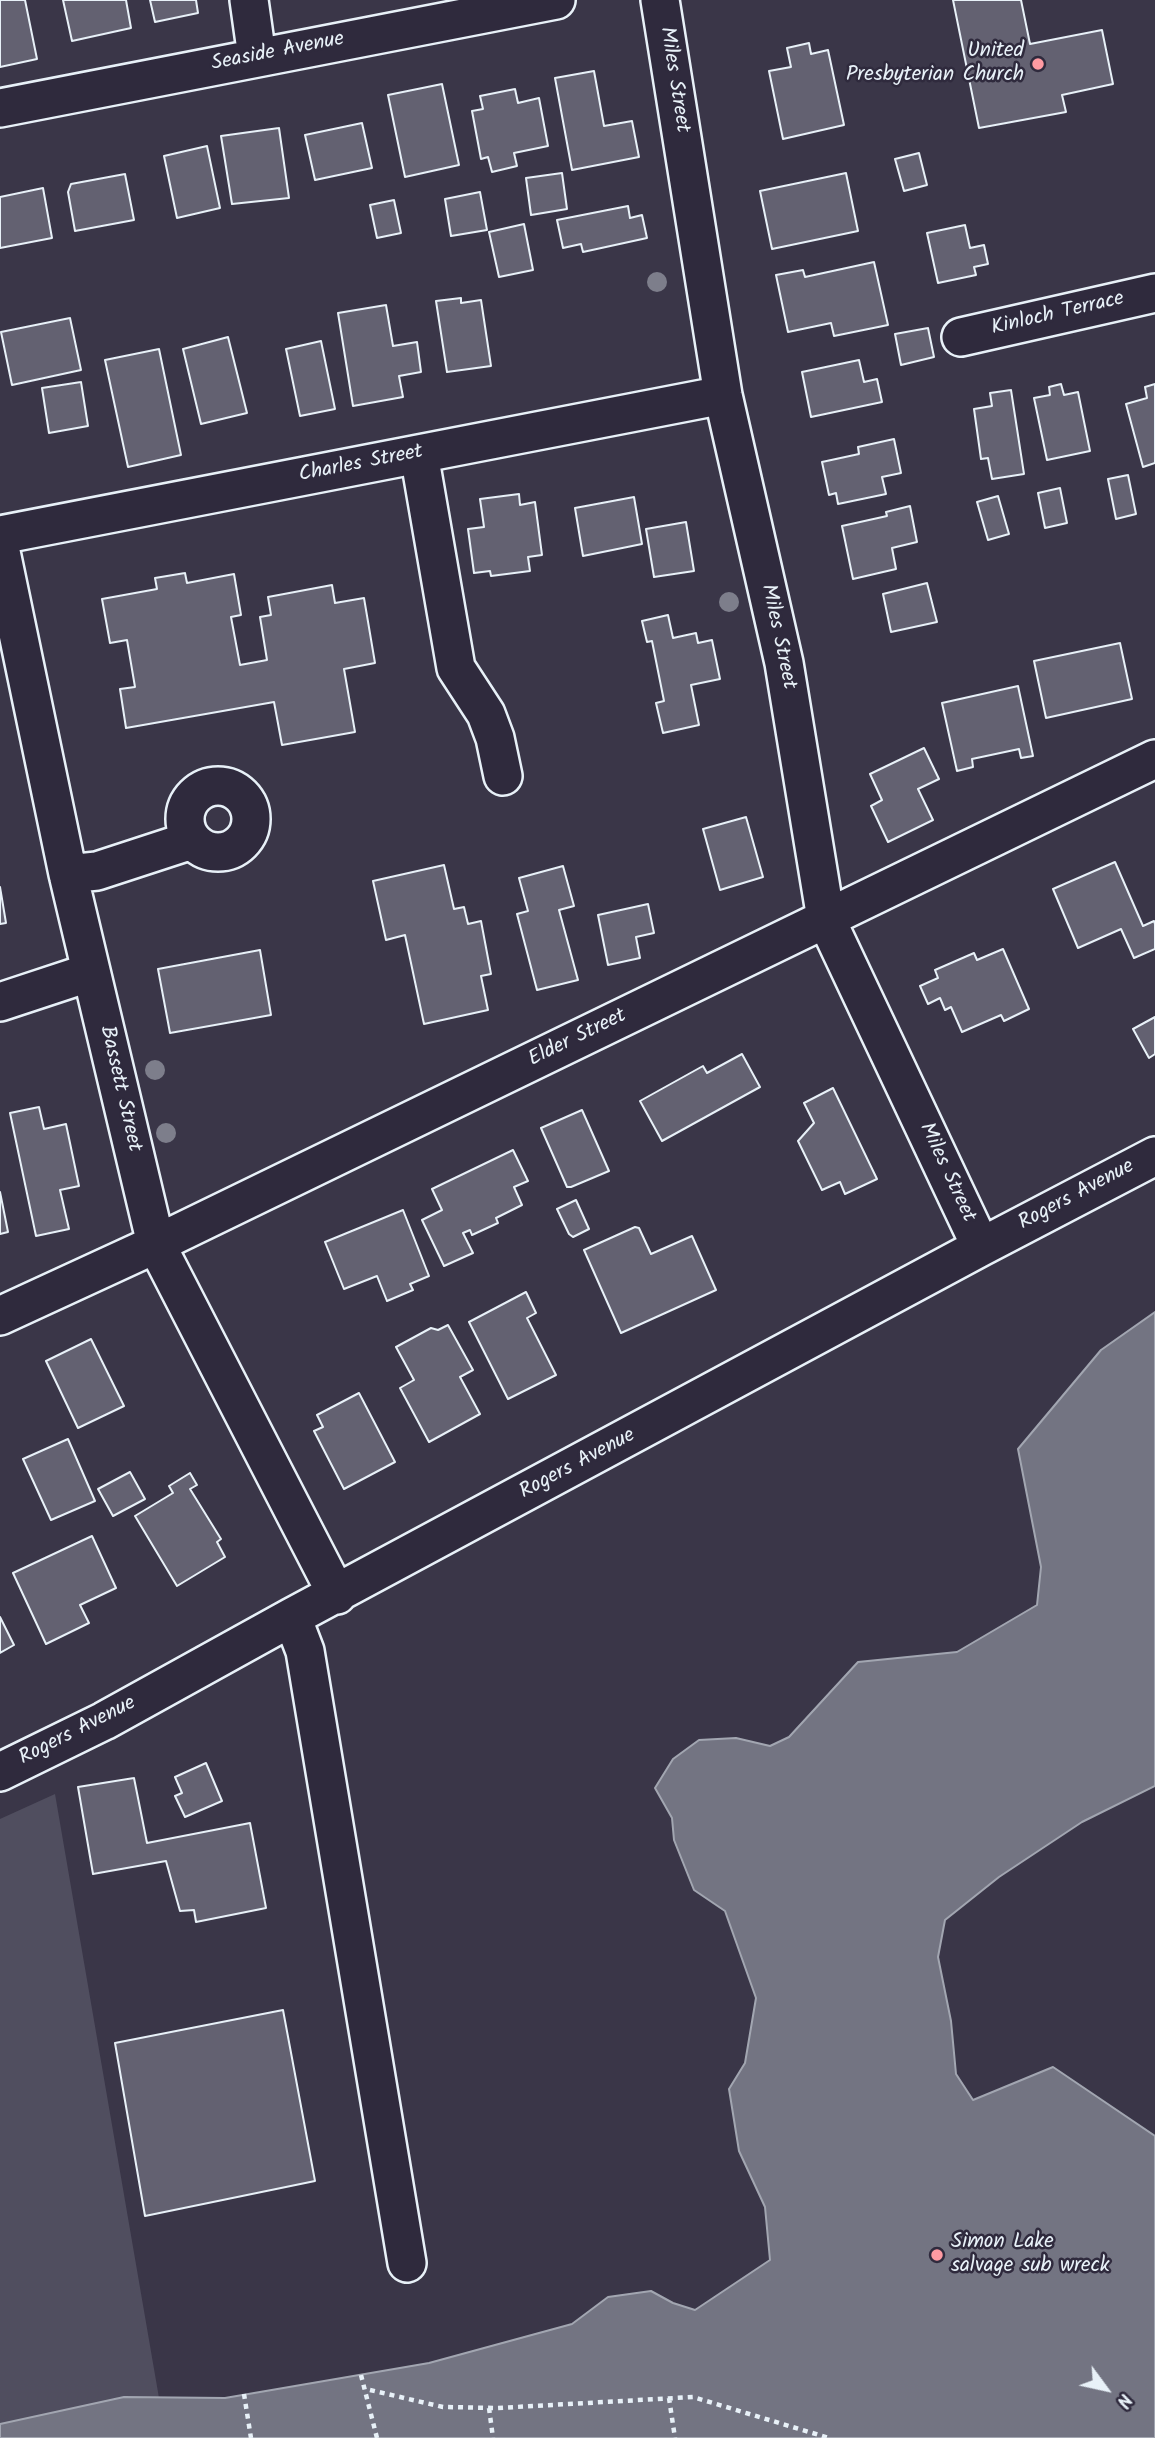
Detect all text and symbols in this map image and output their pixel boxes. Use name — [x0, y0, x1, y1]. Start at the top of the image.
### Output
street label: Miles Street — [652, 25, 694, 135]
street label: Seaside Avenue — [210, 28, 346, 78]
place label: United Presbyterian Church — [846, 39, 1024, 89]
marker: United Presbyterian Church — [1030, 56, 1046, 72]
street label: Kinloch Terrace — [989, 287, 1127, 343]
street label: Charles Street — [297, 441, 425, 489]
street label: Miles Street — [754, 582, 800, 692]
street label: Elder Street — [525, 1004, 631, 1074]
street label: Bassett Street — [92, 1024, 146, 1154]
street label: Miles Street — [912, 1119, 980, 1227]
street label: Rogers Avenue — [1015, 1155, 1139, 1237]
street label: Rogers Avenue — [516, 1424, 640, 1506]
street label: Rogers Avenue — [16, 1692, 140, 1772]
place label: Simon Lake salvage sub wreck — [951, 2230, 1110, 2280]
marker: Simon Lake salvage sub wreck — [929, 2247, 945, 2263]
north arrow — [1071, 2354, 1141, 2424]
text: N — [1108, 2387, 1139, 2414]

